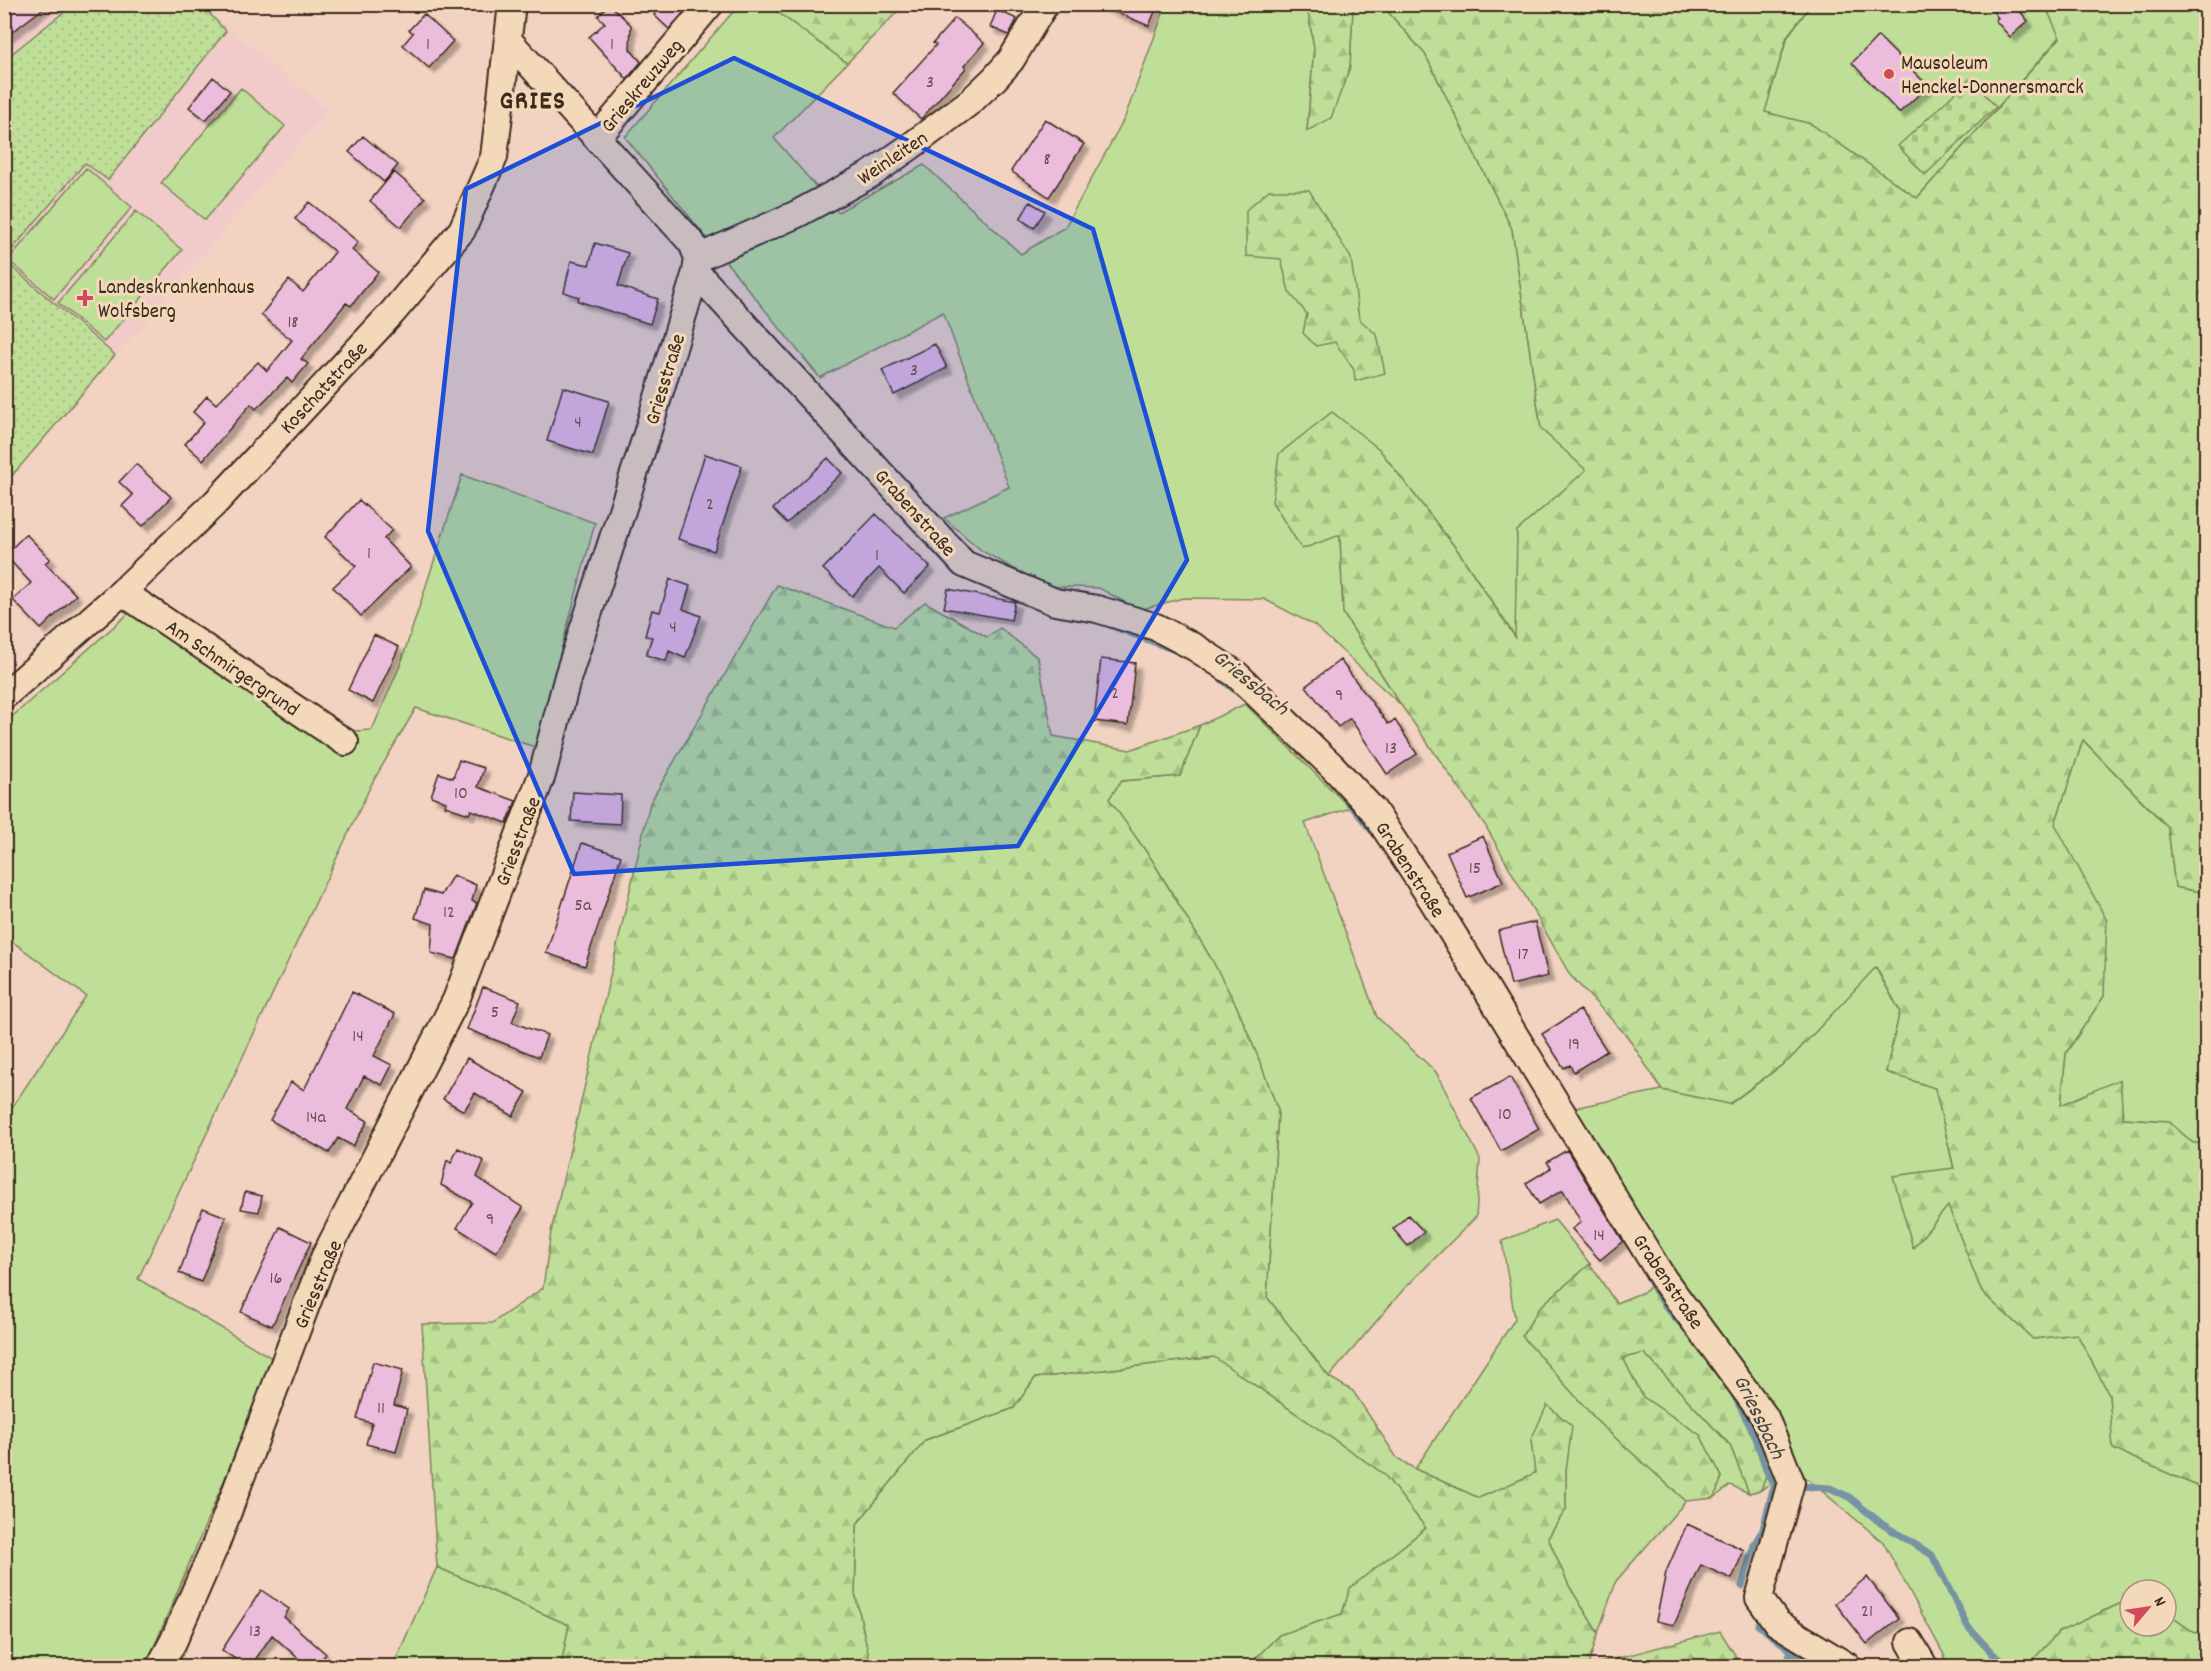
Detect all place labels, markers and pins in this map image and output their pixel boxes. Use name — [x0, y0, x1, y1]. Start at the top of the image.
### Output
place label: Mausoleum Henckel-Donnersmarck — [1901, 50, 2084, 104]
marker: Mausoleum Henckel-Donnersmarck — [1882, 67, 1896, 81]
place label: Landeskrankenhaus Wolfsberg — [98, 274, 255, 328]
marker: Landeskrankenhaus Wolfsberg — [76, 289, 94, 307]

